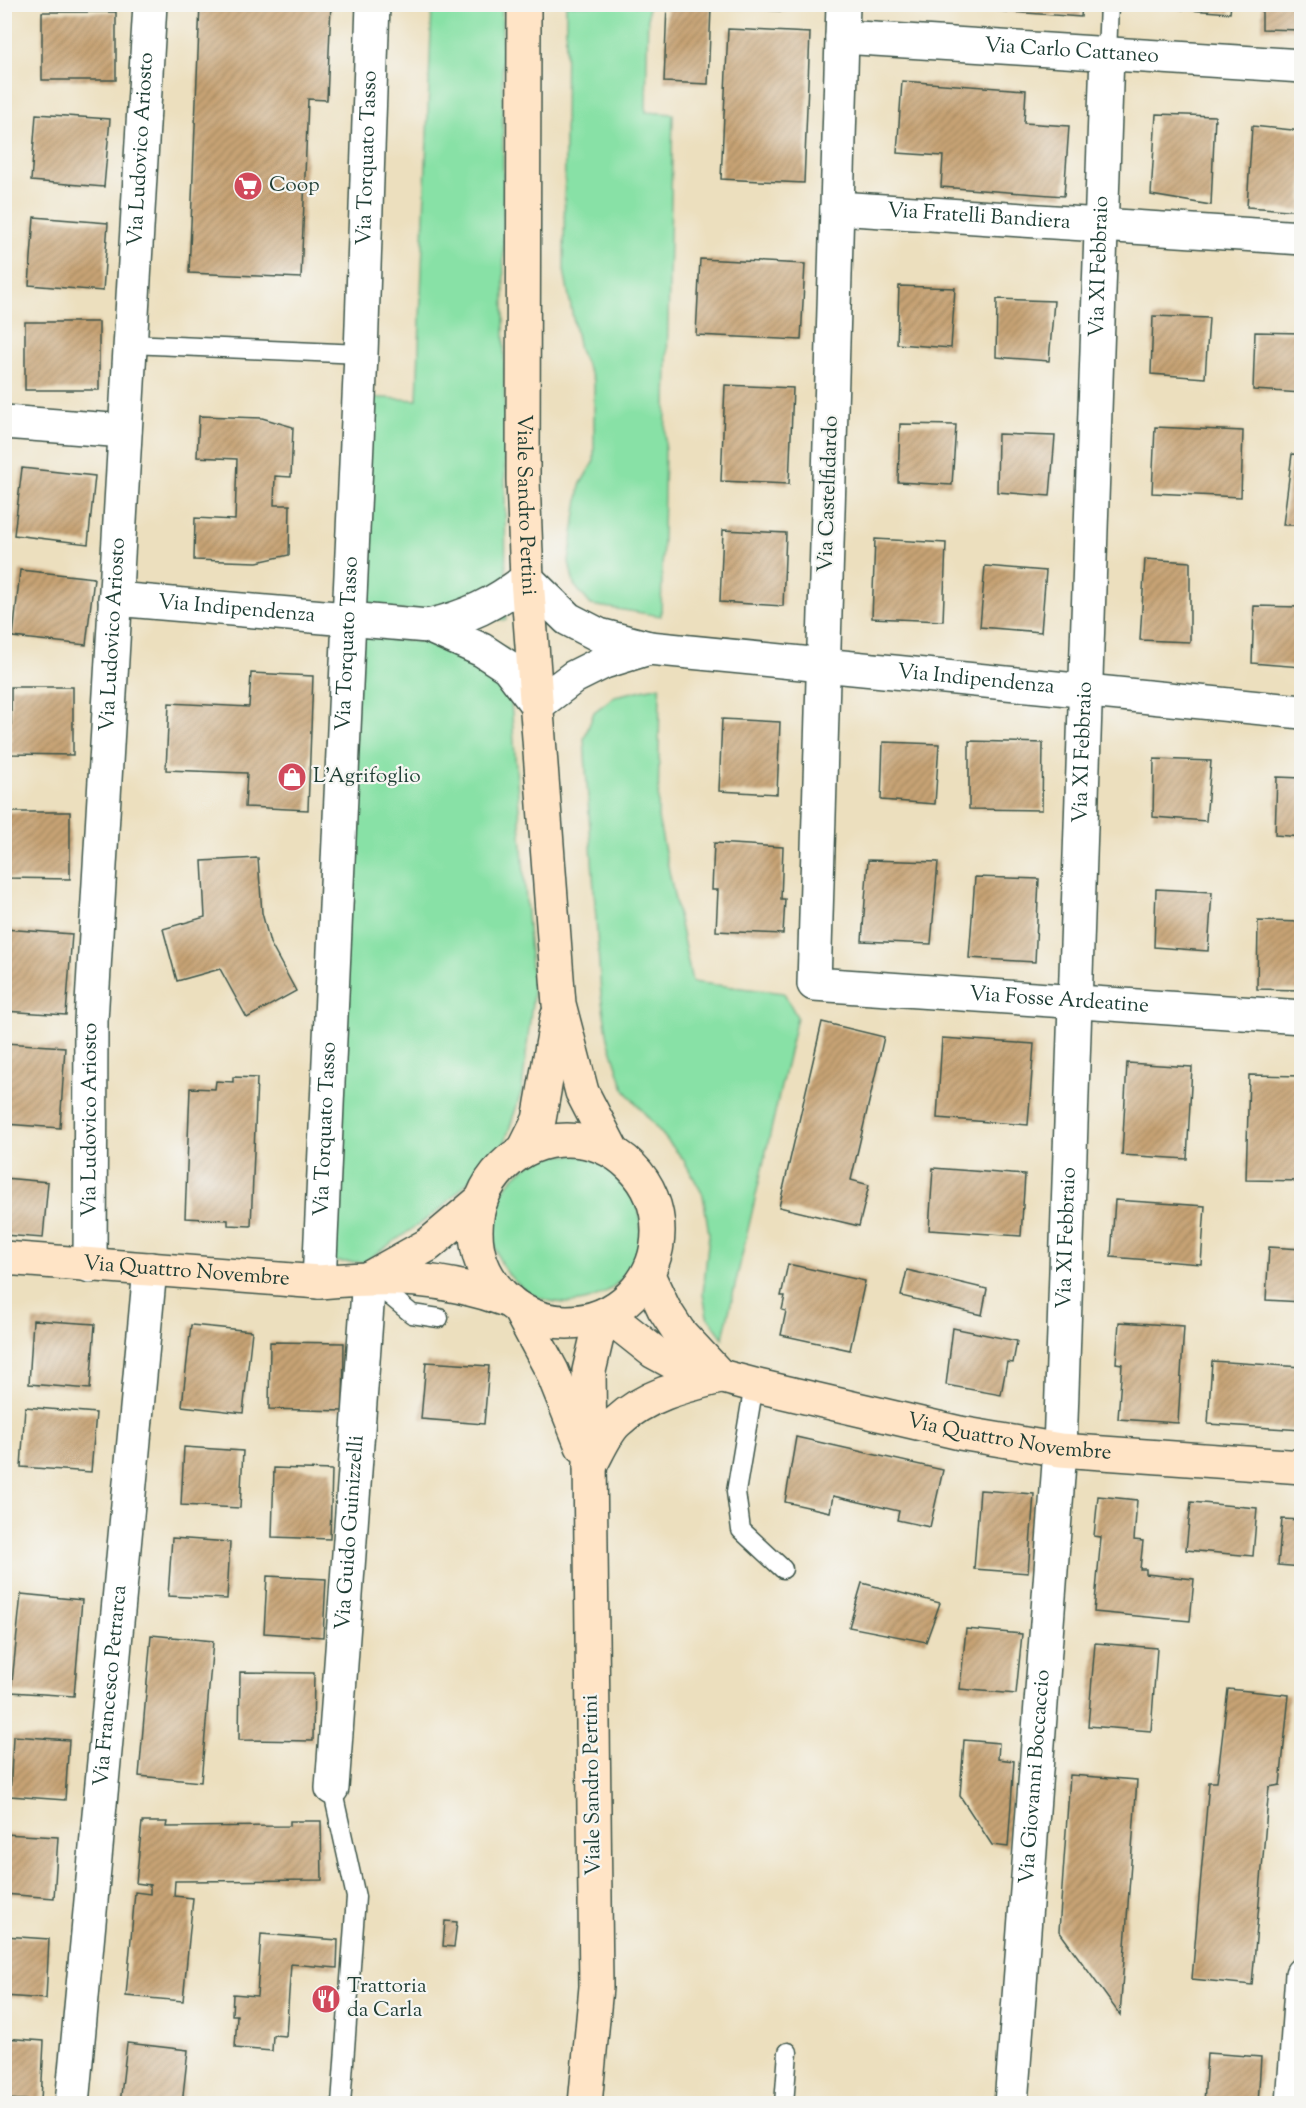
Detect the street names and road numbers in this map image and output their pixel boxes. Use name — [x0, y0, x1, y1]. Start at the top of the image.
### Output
street label: Via Carlo Cattaneo — [983, 31, 1160, 72]
street label: Via Ludovico Ariosto — [121, 52, 162, 247]
street label: Via Torquato Tasso — [350, 70, 386, 246]
street label: Via XI Febbraio — [1082, 195, 1117, 338]
street label: Via Fratelli Bandiera — [886, 196, 1072, 238]
street label: Viale Sandro Pertini — [508, 414, 543, 597]
street label: Via Castelfidardo — [811, 415, 847, 573]
street label: Via Ludovico Ariosto — [93, 537, 134, 733]
street label: Via Torquato Tasso — [329, 556, 367, 732]
street label: Via Indipendenza — [157, 588, 317, 631]
street label: Via Indipendenza — [896, 657, 1056, 703]
street label: Via XI Febbraio — [1066, 681, 1101, 824]
street label: Via Fosse Ardeatine — [968, 980, 1150, 1022]
street label: Via Ludovico Ariosto — [75, 1023, 106, 1217]
street label: Via Torquato Tasso — [307, 1041, 345, 1217]
street label: Via XI Febbraio — [1050, 1167, 1085, 1309]
street label: Via Quattro Novembre — [82, 1249, 291, 1295]
street label: Via Quattro Novembre — [904, 1406, 1112, 1469]
street label: Via Guido Guinizzelli — [328, 1434, 373, 1631]
street label: Via Francesco Petrarca — [87, 1583, 135, 1788]
street label: Via Giovanni Boccaccio — [1013, 1668, 1059, 1885]
street label: Viale Sandro Pertini — [576, 1694, 610, 1876]

